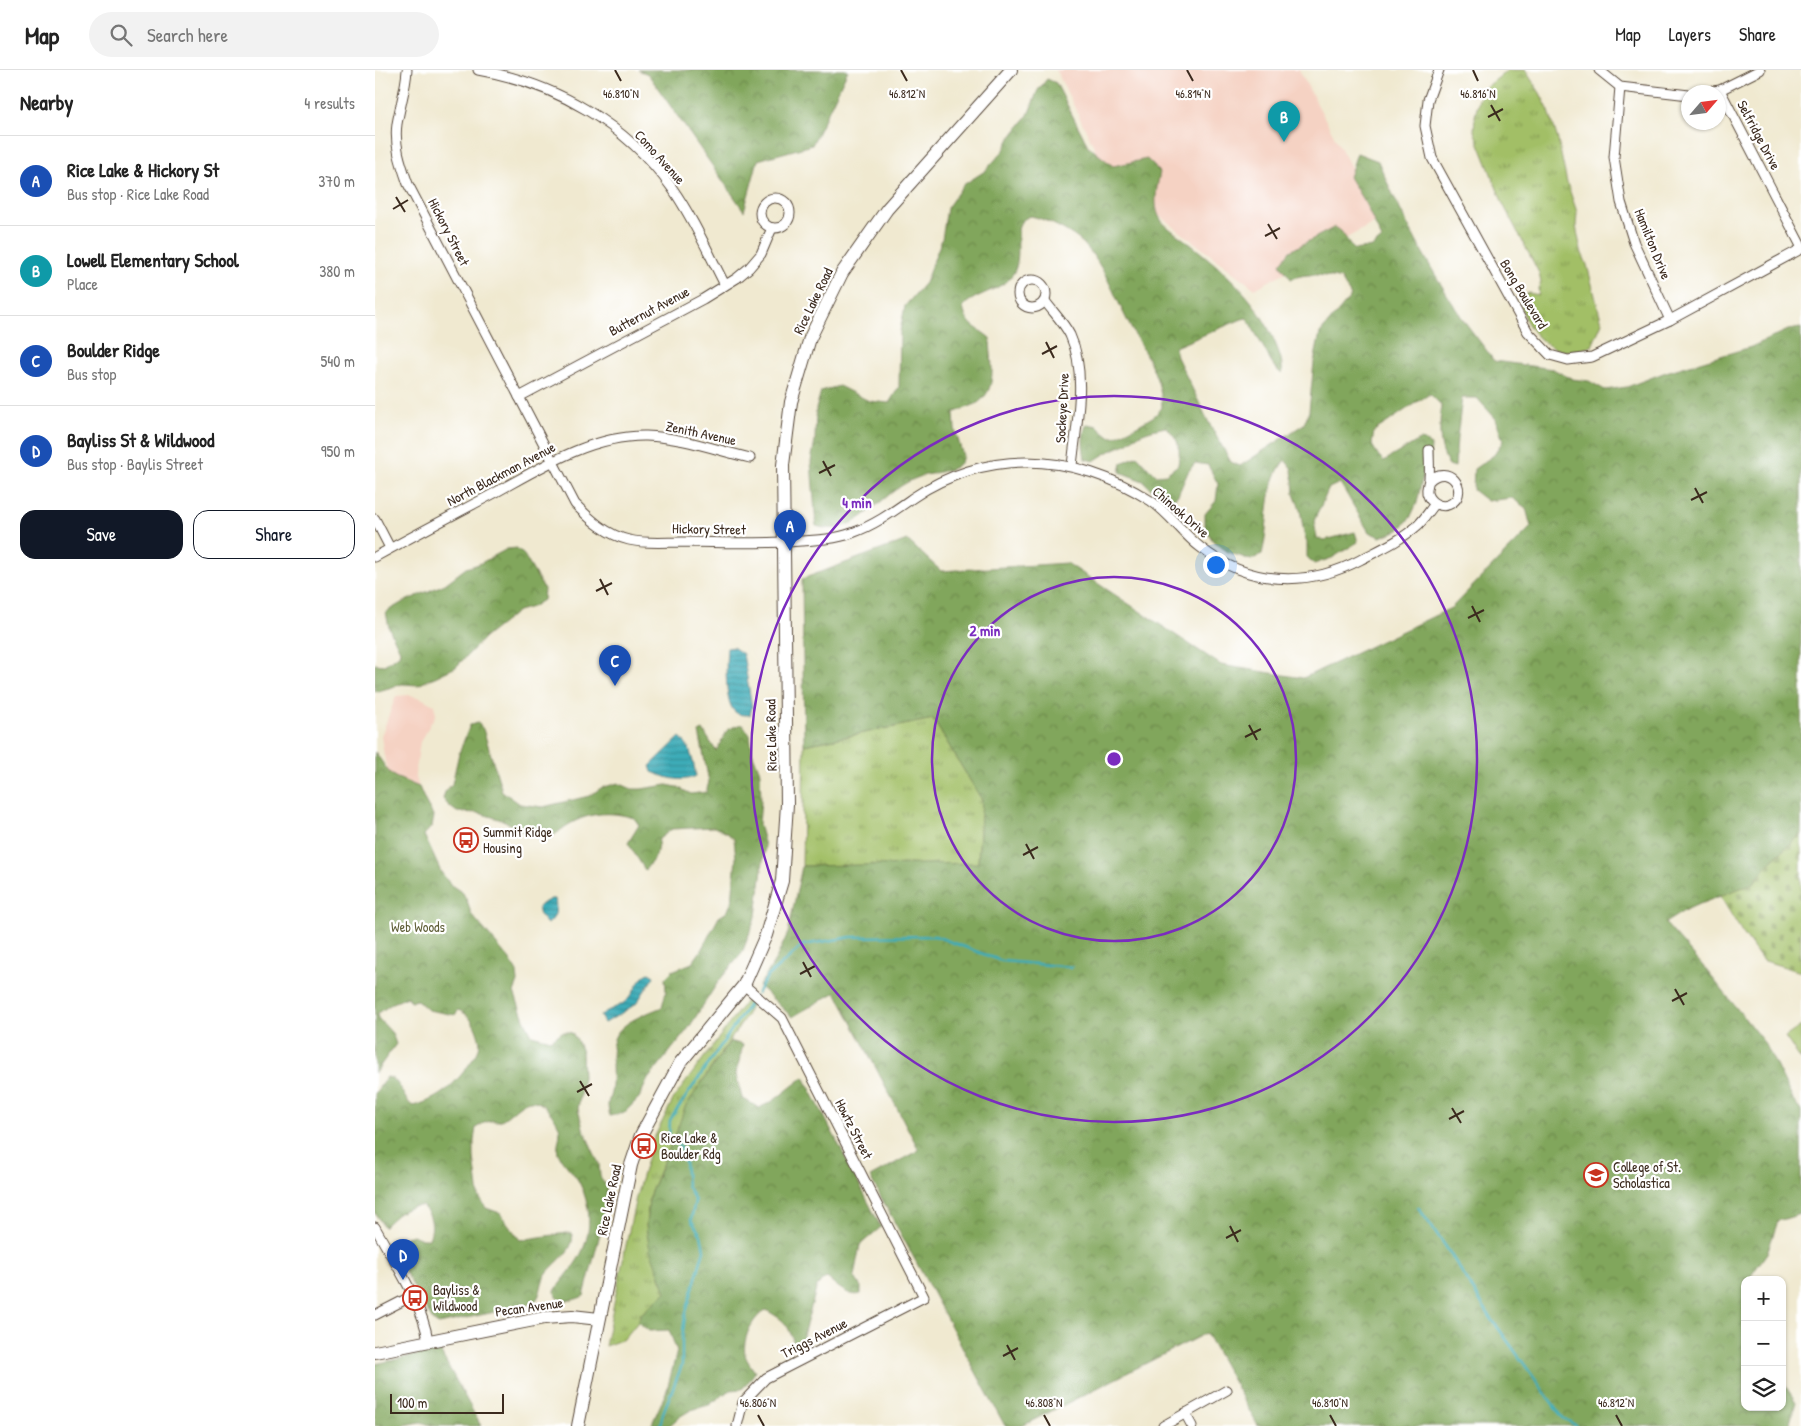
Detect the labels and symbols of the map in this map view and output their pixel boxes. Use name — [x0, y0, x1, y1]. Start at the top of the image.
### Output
text: 46.810°N — [603, 85, 639, 102]
text: 46.812°N — [889, 85, 925, 102]
text: 46.814°N — [1175, 85, 1211, 102]
text: 46.816°N — [1460, 85, 1496, 102]
north arrow — [1681, 85, 1726, 130]
street label: Selfridge Drive — [1732, 97, 1786, 174]
pin: B — [1268, 101, 1300, 142]
street label: Como Avenue — [631, 125, 690, 188]
street label: Hickory Street — [423, 195, 475, 270]
street label: Hamilton Drive — [1631, 206, 1676, 282]
street label: Bong Boulevard — [1495, 255, 1553, 333]
street label: Rice Lake Road — [788, 264, 837, 337]
street label: Butternut Avenue — [605, 281, 693, 340]
street label: Sockeye Drive — [1050, 372, 1074, 443]
street label: Zenith Avenue — [664, 416, 738, 449]
street label: North Blackman Avenue — [443, 437, 559, 510]
street label: Chinook Drive — [1149, 482, 1214, 542]
text: 4 min — [842, 492, 872, 513]
pin: A — [774, 510, 806, 551]
street label: Hickory Street — [672, 518, 746, 540]
your location — [1203, 552, 1229, 578]
text: 2 min — [970, 620, 1001, 641]
pin: C — [599, 645, 631, 686]
street label: Rice Lake Road — [760, 698, 781, 771]
centre of rings — [1105, 750, 1123, 768]
place label: Summit Ridge Housing — [483, 822, 552, 858]
bus stop icon: Summit Ridge Housing — [453, 827, 479, 853]
park label: Web Woods — [391, 917, 445, 936]
street label: Howtz Street — [831, 1095, 878, 1162]
place label: Rice Lake & Boulder Rdg — [661, 1128, 721, 1164]
bus stop icon: Rice Lake & Boulder Rdg — [631, 1133, 657, 1159]
place label: College of St. Scholastica — [1613, 1157, 1681, 1192]
street label: Rice Lake Road — [592, 1162, 625, 1237]
school or university icon: College of St. Scholastica — [1583, 1162, 1609, 1188]
pin: D — [387, 1239, 419, 1280]
place label: Bayliss & Wildwood — [433, 1280, 480, 1315]
bus stop icon: Bayliss & Wildwood — [402, 1285, 428, 1311]
street label: Pecan Avenue — [494, 1292, 564, 1321]
street label: Triggs Avenue — [778, 1313, 851, 1363]
scale bar — [390, 1391, 504, 1414]
text: 46.806°N — [740, 1394, 776, 1411]
text: 46.808°N — [1026, 1394, 1062, 1411]
text: 46.810°N — [1312, 1394, 1348, 1411]
text: 46.812°N — [1598, 1394, 1634, 1411]

